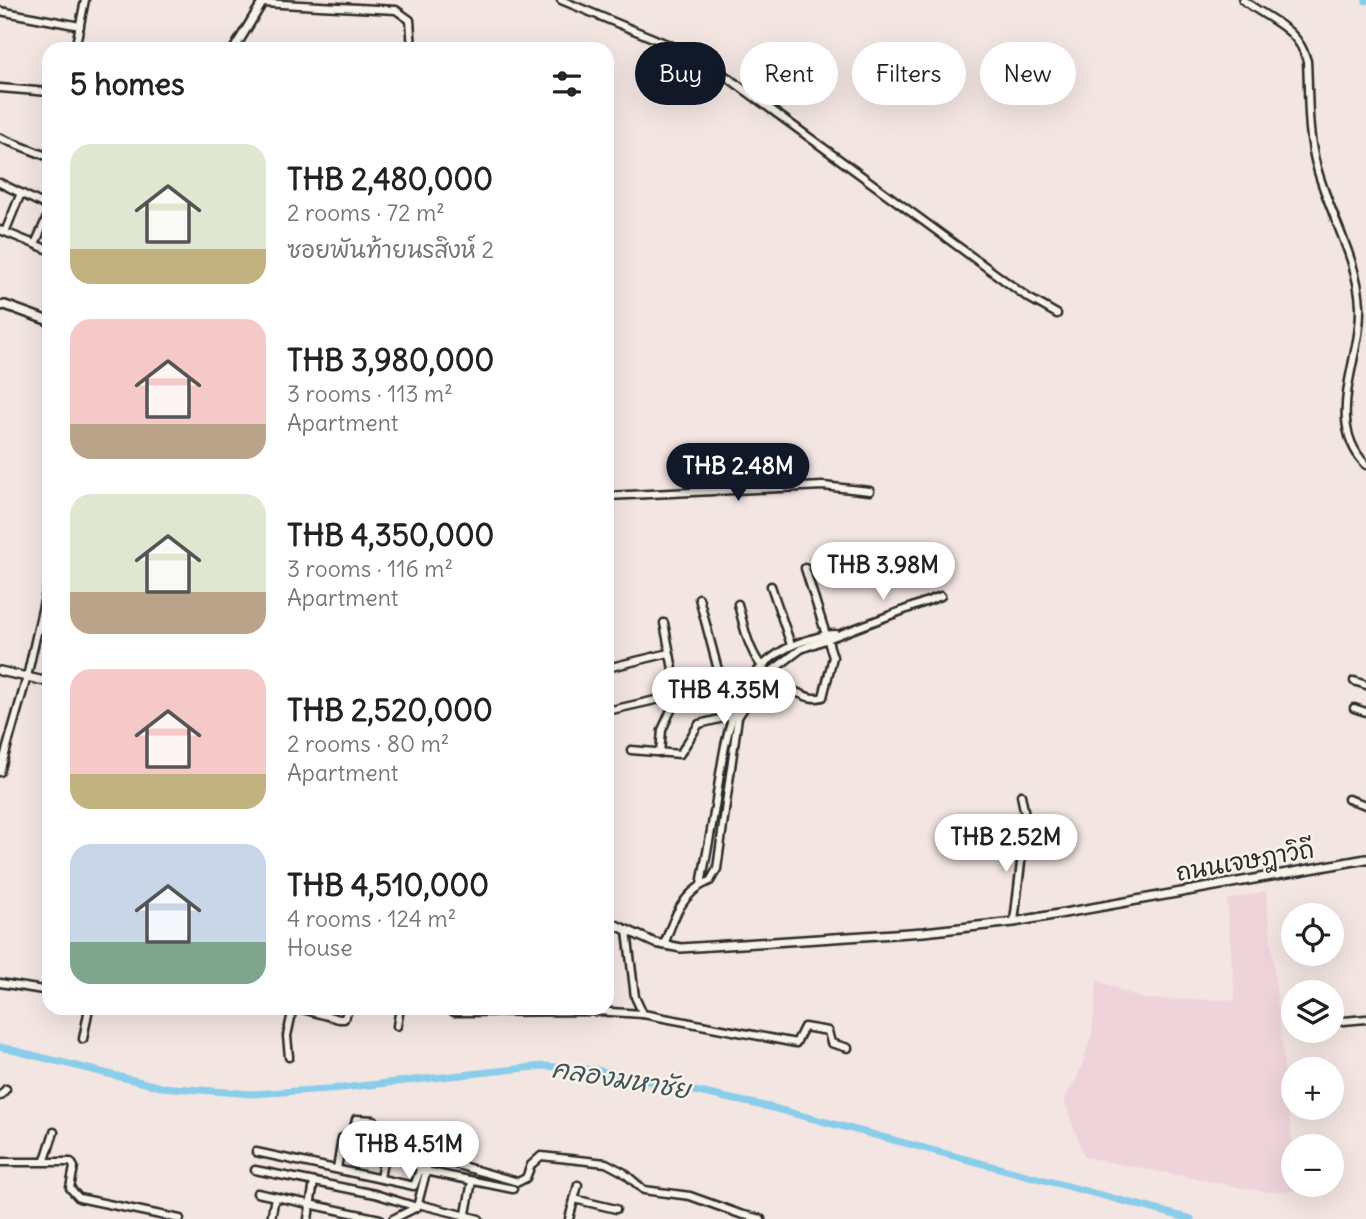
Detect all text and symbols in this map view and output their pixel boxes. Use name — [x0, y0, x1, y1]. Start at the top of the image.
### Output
chip: Buy — [635, 42, 726, 105]
chip: Rent — [740, 42, 838, 105]
chip: Filters — [852, 42, 966, 105]
chip: New — [980, 42, 1076, 105]
text: 5 homes — [70, 65, 185, 103]
icon: filters — [548, 65, 586, 103]
text: THB 2,480,000 — [287, 160, 493, 198]
icon: home — [126, 172, 210, 256]
text: 2 rooms · 72 m² — [287, 198, 445, 227]
text: ซอยพันท้ายนรสิงห์ 2 — [287, 235, 494, 264]
text: THB 3,980,000 — [287, 341, 494, 379]
icon: home — [126, 347, 210, 431]
text: 3 rooms · 113 m² — [287, 379, 453, 408]
text: Apartment — [287, 408, 399, 437]
pin: THB 2.48M — [658, 444, 818, 503]
text: THB 2.48M — [682, 451, 794, 480]
text: THB 4,350,000 — [287, 516, 494, 554]
icon: home — [126, 522, 210, 606]
pin: THB 3.98M — [803, 542, 963, 602]
text: THB 3.98M — [827, 550, 939, 579]
text: 3 rooms · 116 m² — [287, 554, 453, 583]
text: Apartment — [287, 583, 399, 612]
pin: THB 4.35M — [644, 668, 804, 727]
text: THB 4.35M — [668, 675, 780, 704]
text: THB 2,520,000 — [287, 691, 493, 729]
icon: home — [126, 697, 210, 781]
text: 2 rooms · 80 m² — [287, 729, 449, 758]
text: Apartment — [287, 758, 399, 787]
pin: THB 2.52M — [926, 814, 1086, 874]
text: THB 2.52M — [951, 822, 1061, 851]
street label: ถนนเจษฎาวิถี — [1173, 833, 1317, 889]
text: THB 4,510,000 — [287, 866, 489, 904]
icon: home — [126, 872, 210, 956]
map controls — [1281, 903, 1344, 1197]
button: locate — [1281, 903, 1344, 966]
text: 4 rooms · 124 m² — [287, 904, 456, 933]
text: House — [287, 933, 353, 962]
button: layers — [1281, 980, 1344, 1043]
water label: คลองมหาชัย — [550, 1051, 695, 1106]
button: + — [1281, 1057, 1344, 1120]
pin: THB 4.51M — [329, 1122, 489, 1181]
text: THB 4.51M — [355, 1129, 463, 1158]
button: − — [1281, 1134, 1344, 1197]

